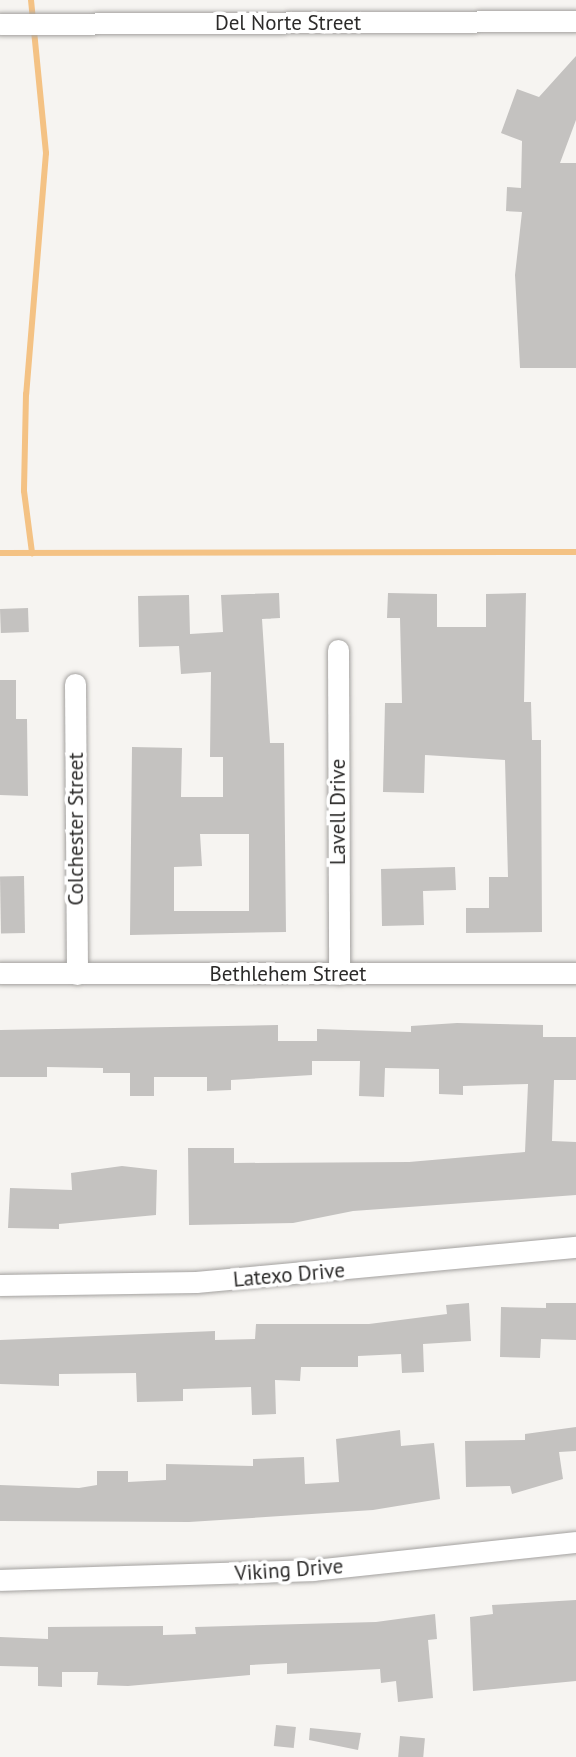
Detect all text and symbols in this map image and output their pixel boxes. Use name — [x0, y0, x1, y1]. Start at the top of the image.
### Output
street label: Del Norte Street — [215, 10, 361, 36]
street label: Colchester Street — [63, 752, 89, 906]
street label: Lavell Drive — [325, 759, 351, 865]
street label: Bethlehem Street — [210, 961, 366, 987]
street label: Latexo Drive — [232, 1258, 346, 1292]
street label: Viking Drive — [234, 1554, 344, 1586]

